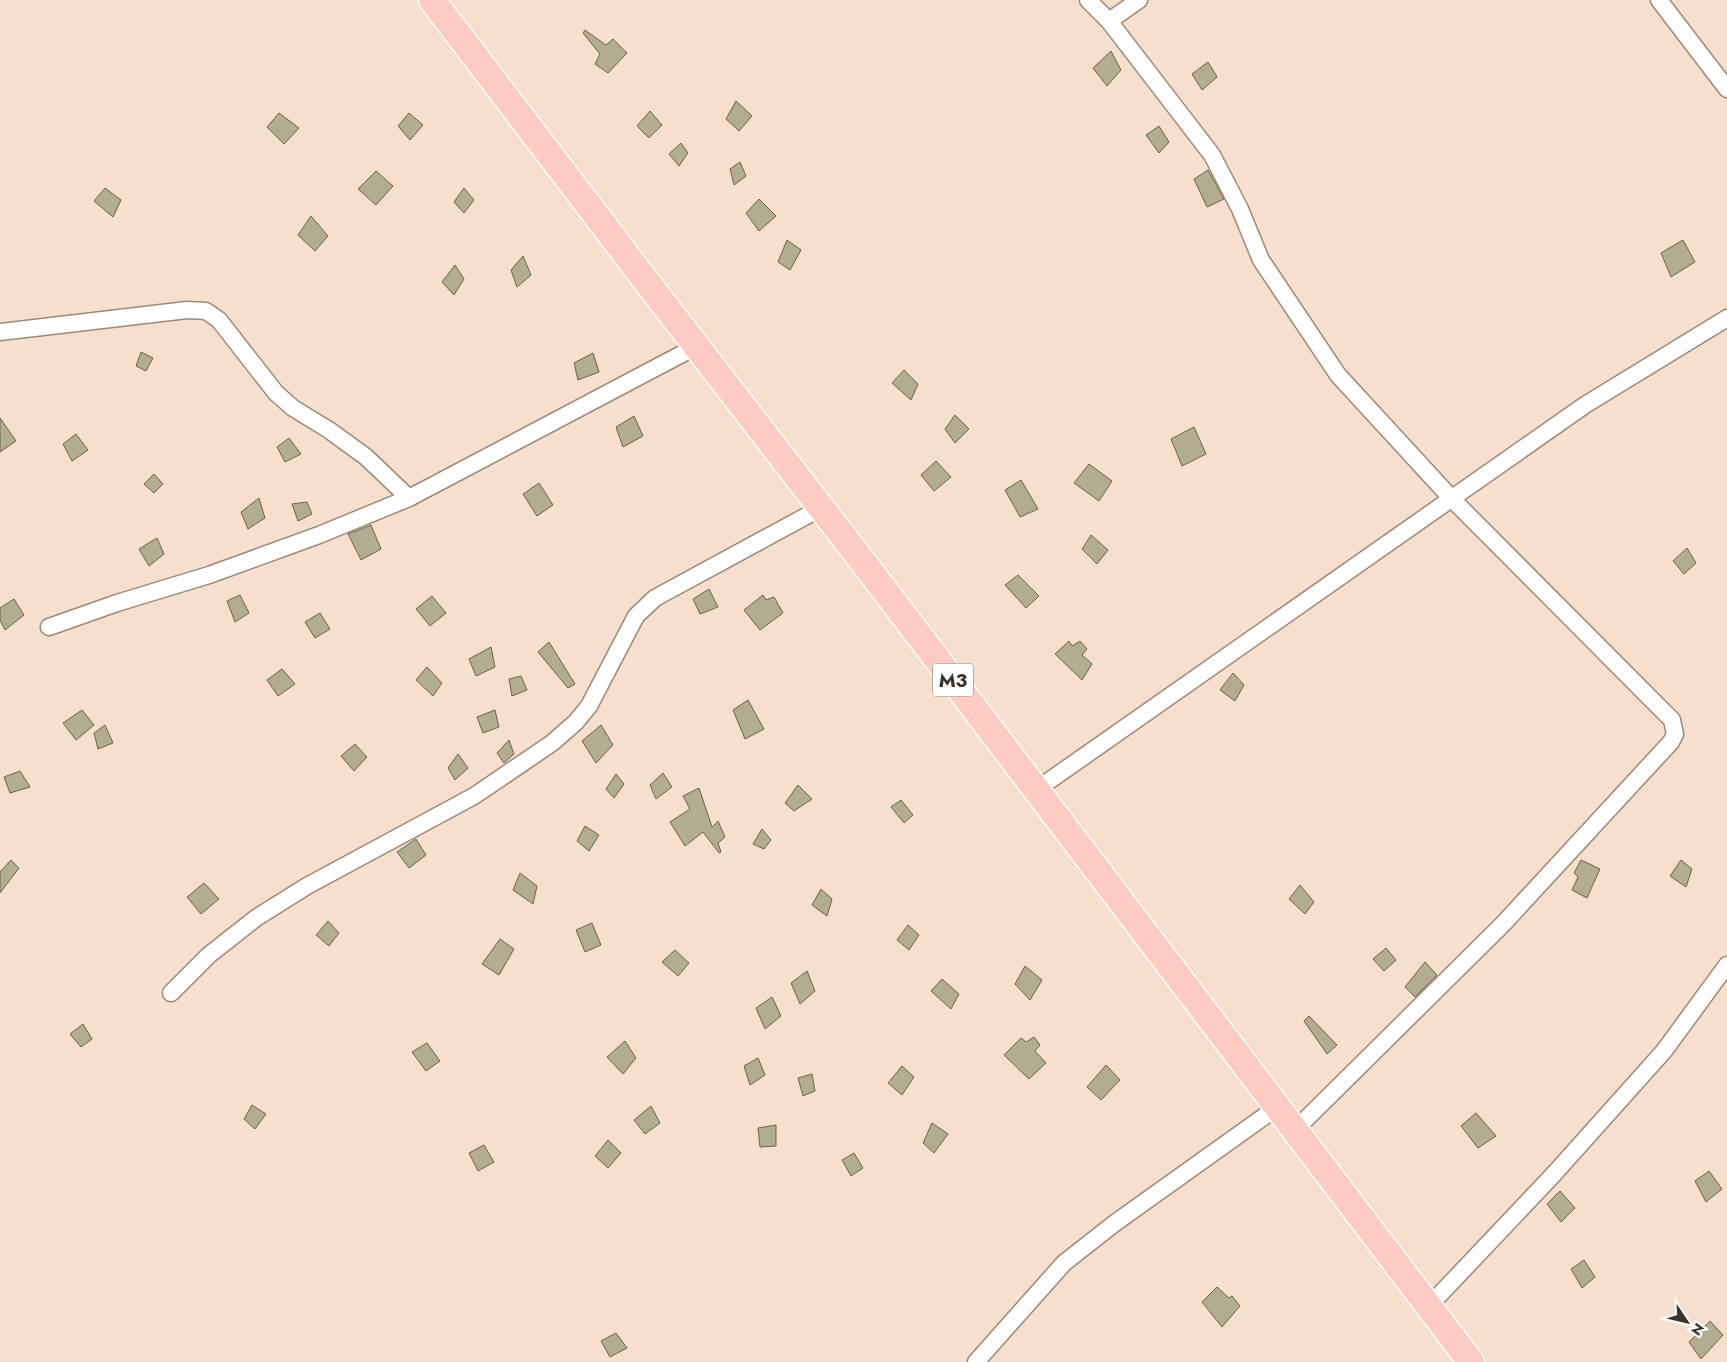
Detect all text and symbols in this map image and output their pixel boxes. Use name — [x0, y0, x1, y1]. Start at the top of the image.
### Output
road number: M3 — [933, 664, 973, 696]
north arrow — [1662, 1297, 1712, 1347]
text: N — [1686, 1319, 1709, 1340]

